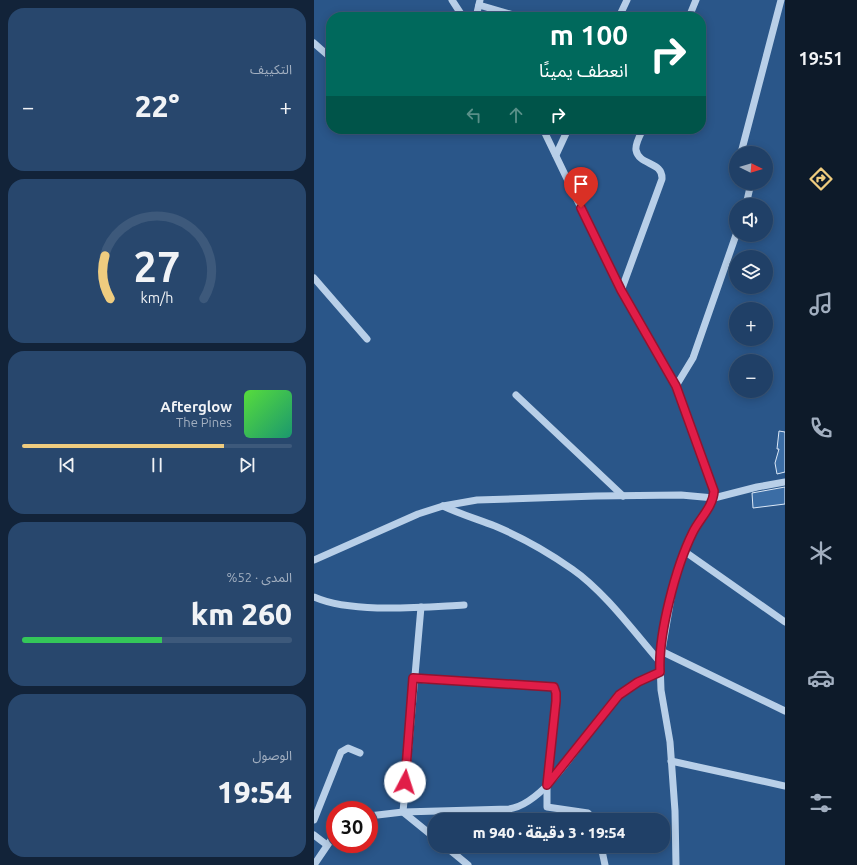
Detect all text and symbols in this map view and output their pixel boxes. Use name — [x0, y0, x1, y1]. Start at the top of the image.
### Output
text: 100 m — [550, 19, 628, 50]
icon: right — [642, 28, 694, 80]
text: 19:51 — [798, 48, 844, 68]
text: انعطف يمينًا — [539, 60, 628, 80]
text: التكييف — [250, 62, 292, 76]
text: 22° — [135, 89, 179, 123]
text: − — [22, 94, 34, 119]
text: + — [280, 94, 292, 119]
icon: left — [463, 104, 485, 126]
icon: ahead — [505, 104, 527, 126]
icon: right — [547, 104, 569, 126]
north arrow — [729, 146, 773, 190]
map controls — [729, 146, 773, 398]
icon: directions — [807, 165, 835, 193]
pin — [564, 167, 598, 208]
icon: arrive — [570, 173, 592, 195]
button: sound — [729, 198, 773, 242]
text: 27 — [134, 243, 180, 290]
button: layers — [729, 250, 773, 294]
text: km/h — [141, 290, 173, 306]
icon: music — [807, 290, 835, 318]
button: + — [729, 302, 773, 346]
button: − — [729, 354, 773, 398]
text: Afterglow — [160, 398, 232, 415]
icon: phone — [807, 414, 835, 442]
text: The Pines — [176, 415, 232, 429]
icon: previous — [56, 454, 78, 476]
icon: pause — [146, 454, 168, 476]
icon: next — [236, 454, 258, 476]
icon: climate — [807, 539, 835, 567]
text: المدى · 52% — [226, 570, 292, 584]
text: 260 km — [191, 597, 292, 631]
icon: car — [807, 664, 835, 692]
text: الوصول — [252, 748, 292, 762]
position arrow — [384, 761, 426, 803]
text: 19:54 — [217, 775, 292, 809]
icon: filters — [807, 789, 835, 817]
speed limit sign: 30 — [326, 801, 378, 853]
text: 19:54 · 3 دقيقة · 940 m — [473, 824, 625, 841]

